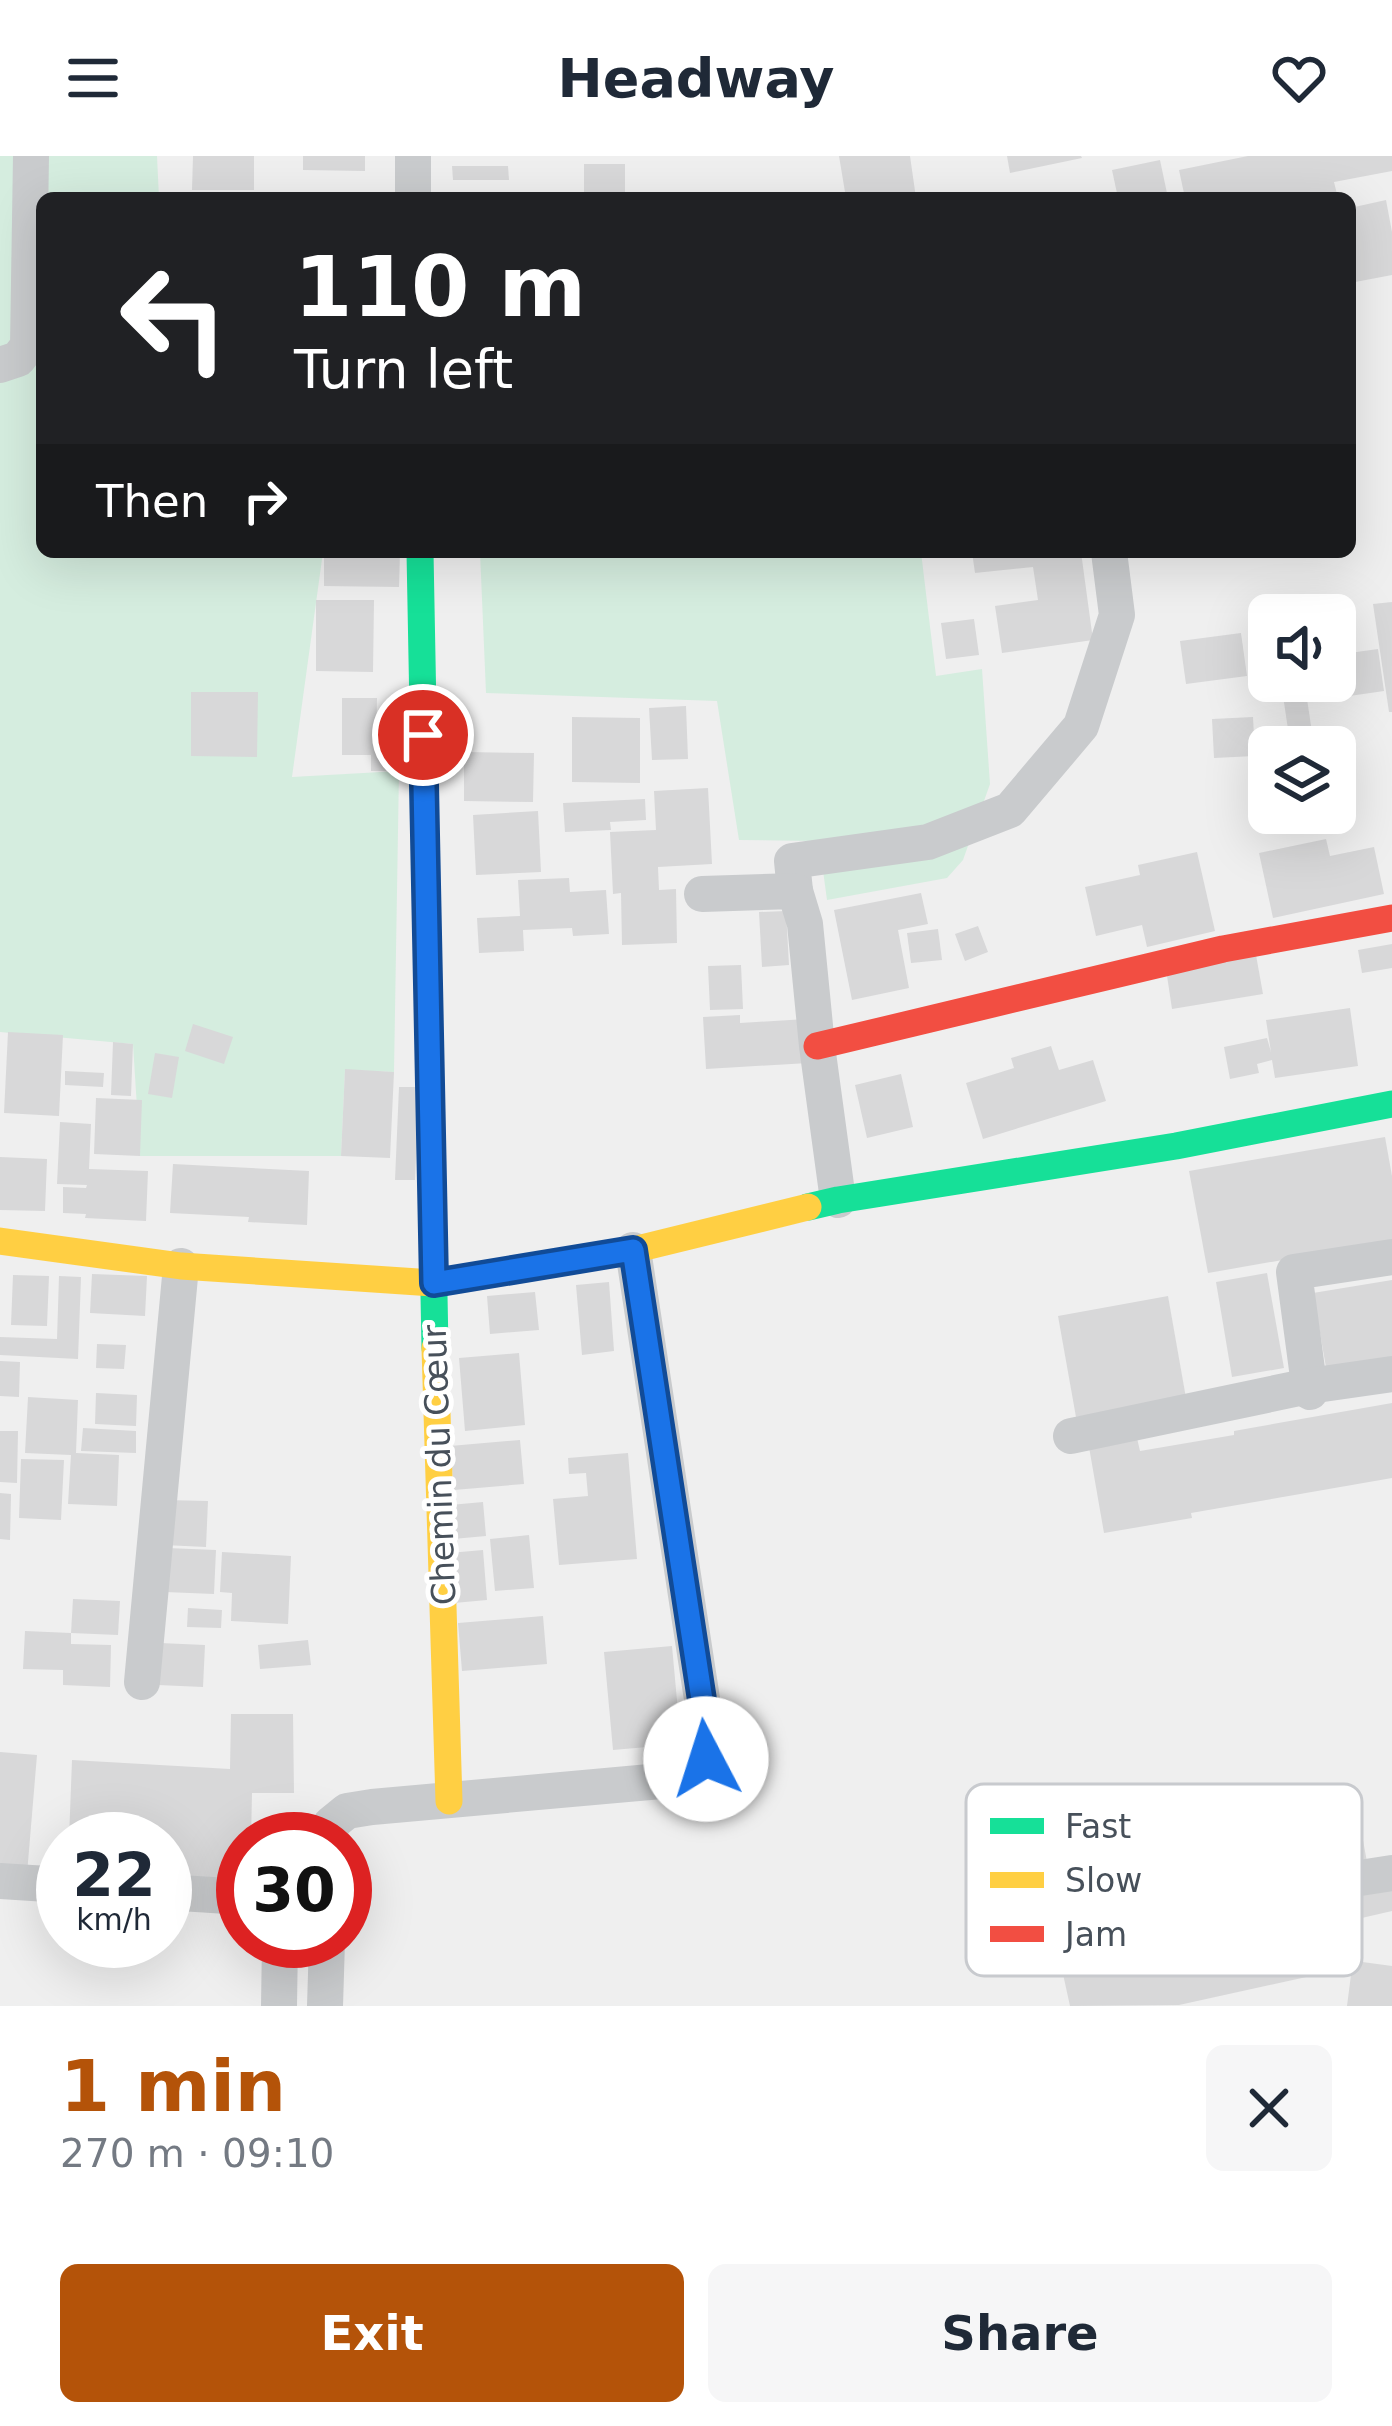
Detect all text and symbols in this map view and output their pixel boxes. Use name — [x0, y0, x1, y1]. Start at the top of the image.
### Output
icon: menu — [60, 45, 126, 111]
icon: heart — [1266, 45, 1332, 111]
text: Headway — [558, 47, 834, 110]
text: 110 m — [294, 238, 586, 336]
icon: left — [96, 240, 252, 396]
text: Turn left — [294, 338, 513, 401]
icon: right — [232, 468, 298, 534]
text: Then — [96, 475, 208, 528]
map controls — [1248, 594, 1356, 834]
button: sound — [1248, 594, 1356, 702]
pin — [372, 684, 474, 786]
icon: arrive — [390, 702, 456, 768]
button: layers — [1248, 726, 1356, 834]
street label: Chemin du Cœur — [415, 1324, 463, 1606]
position arrow — [643, 1696, 769, 1822]
legend — [966, 1784, 1362, 1976]
text: Fast — [1065, 1807, 1131, 1846]
speed limit sign: 30 — [216, 1812, 372, 1968]
text: 22 — [72, 1840, 156, 1910]
text: Slow — [1065, 1861, 1142, 1900]
text: km/h — [76, 1902, 152, 1937]
text: Jam — [1063, 1915, 1127, 1954]
text: 1 min — [60, 2044, 286, 2128]
button: close — [1206, 2045, 1332, 2171]
text: 270 m · 09:10 — [60, 2131, 334, 2176]
button: Exit — [60, 2264, 684, 2402]
button: Share — [708, 2264, 1332, 2402]

